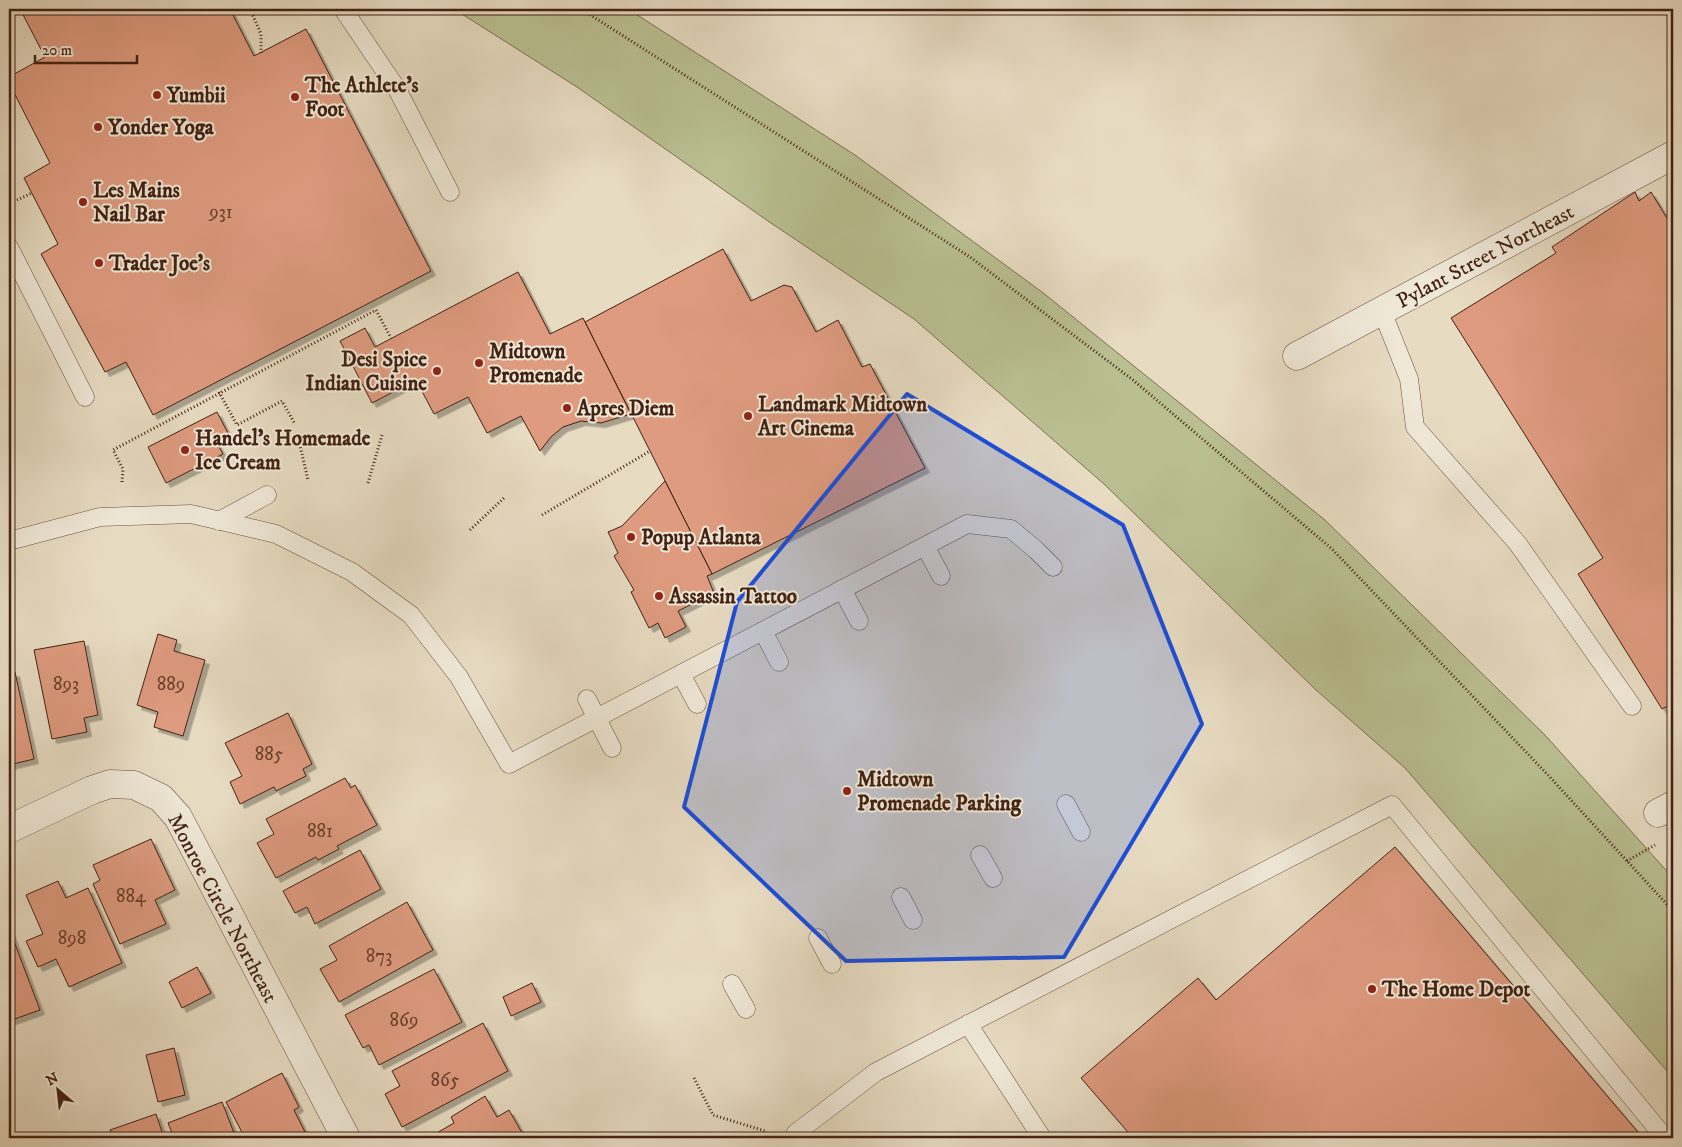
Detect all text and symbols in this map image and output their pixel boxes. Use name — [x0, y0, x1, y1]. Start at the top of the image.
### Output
scale bar — [35, 32, 138, 64]
text: 20 m — [42, 41, 72, 60]
place label: The Athlete's Foot — [304, 73, 419, 123]
place label: Yumbii — [166, 83, 226, 109]
marker: Yumbii — [151, 89, 163, 101]
marker: The Athlete's Foot — [289, 91, 301, 103]
place label: Yonder Yoga — [107, 115, 215, 141]
marker: Yonder Yoga — [92, 121, 104, 133]
place label: Les Mains Nail Bar — [93, 178, 180, 228]
marker: Les Mains Nail Bar — [77, 196, 89, 208]
street label: Pylant Street Northeast — [1392, 199, 1579, 315]
house number: 931 — [208, 201, 233, 224]
place label: Trader Joe's — [108, 251, 210, 277]
marker: Trader Joe's — [93, 257, 105, 269]
place label: Midtown Promenade — [489, 339, 583, 389]
place label: Desi Spice Indian Cuisine — [306, 347, 427, 397]
marker: Midtown Promenade — [473, 357, 485, 369]
marker: Desi Spice Indian Cuisine — [431, 365, 443, 377]
place label: Landmark Midtown Art Cinema — [757, 392, 928, 442]
place label: Apres Diem — [576, 396, 675, 422]
marker: Apres Diem — [561, 402, 573, 414]
marker: Landmark Midtown Art Cinema — [742, 410, 754, 422]
place label: Handel's Homemade Ice Cream — [195, 426, 371, 476]
marker: Handel's Homemade Ice Cream — [179, 444, 191, 456]
place label: Popup Atlanta — [641, 525, 762, 551]
marker: Popup Atlanta — [625, 531, 637, 543]
place label: Assassin Tattoo — [668, 584, 797, 610]
marker: Assassin Tattoo — [653, 590, 665, 602]
house number: 893 — [53, 673, 79, 696]
house number: 889 — [157, 673, 185, 696]
house number: 885 — [255, 743, 284, 766]
place label: Midtown Promenade Parking — [857, 767, 1022, 817]
marker: Midtown Promenade Parking — [841, 785, 853, 797]
street label: Monroe Circle Northeast — [161, 809, 283, 1008]
house number: 881 — [307, 820, 333, 843]
house number: 884 — [116, 885, 147, 908]
house number: 898 — [58, 927, 86, 950]
house number: 873 — [366, 945, 392, 968]
place label: The Home Depot — [1381, 977, 1531, 1003]
marker: The Home Depot — [1366, 983, 1378, 995]
house number: 869 — [390, 1009, 418, 1032]
north arrow — [32, 1064, 82, 1114]
text: N — [43, 1069, 62, 1090]
house number: 865 — [431, 1069, 460, 1092]

